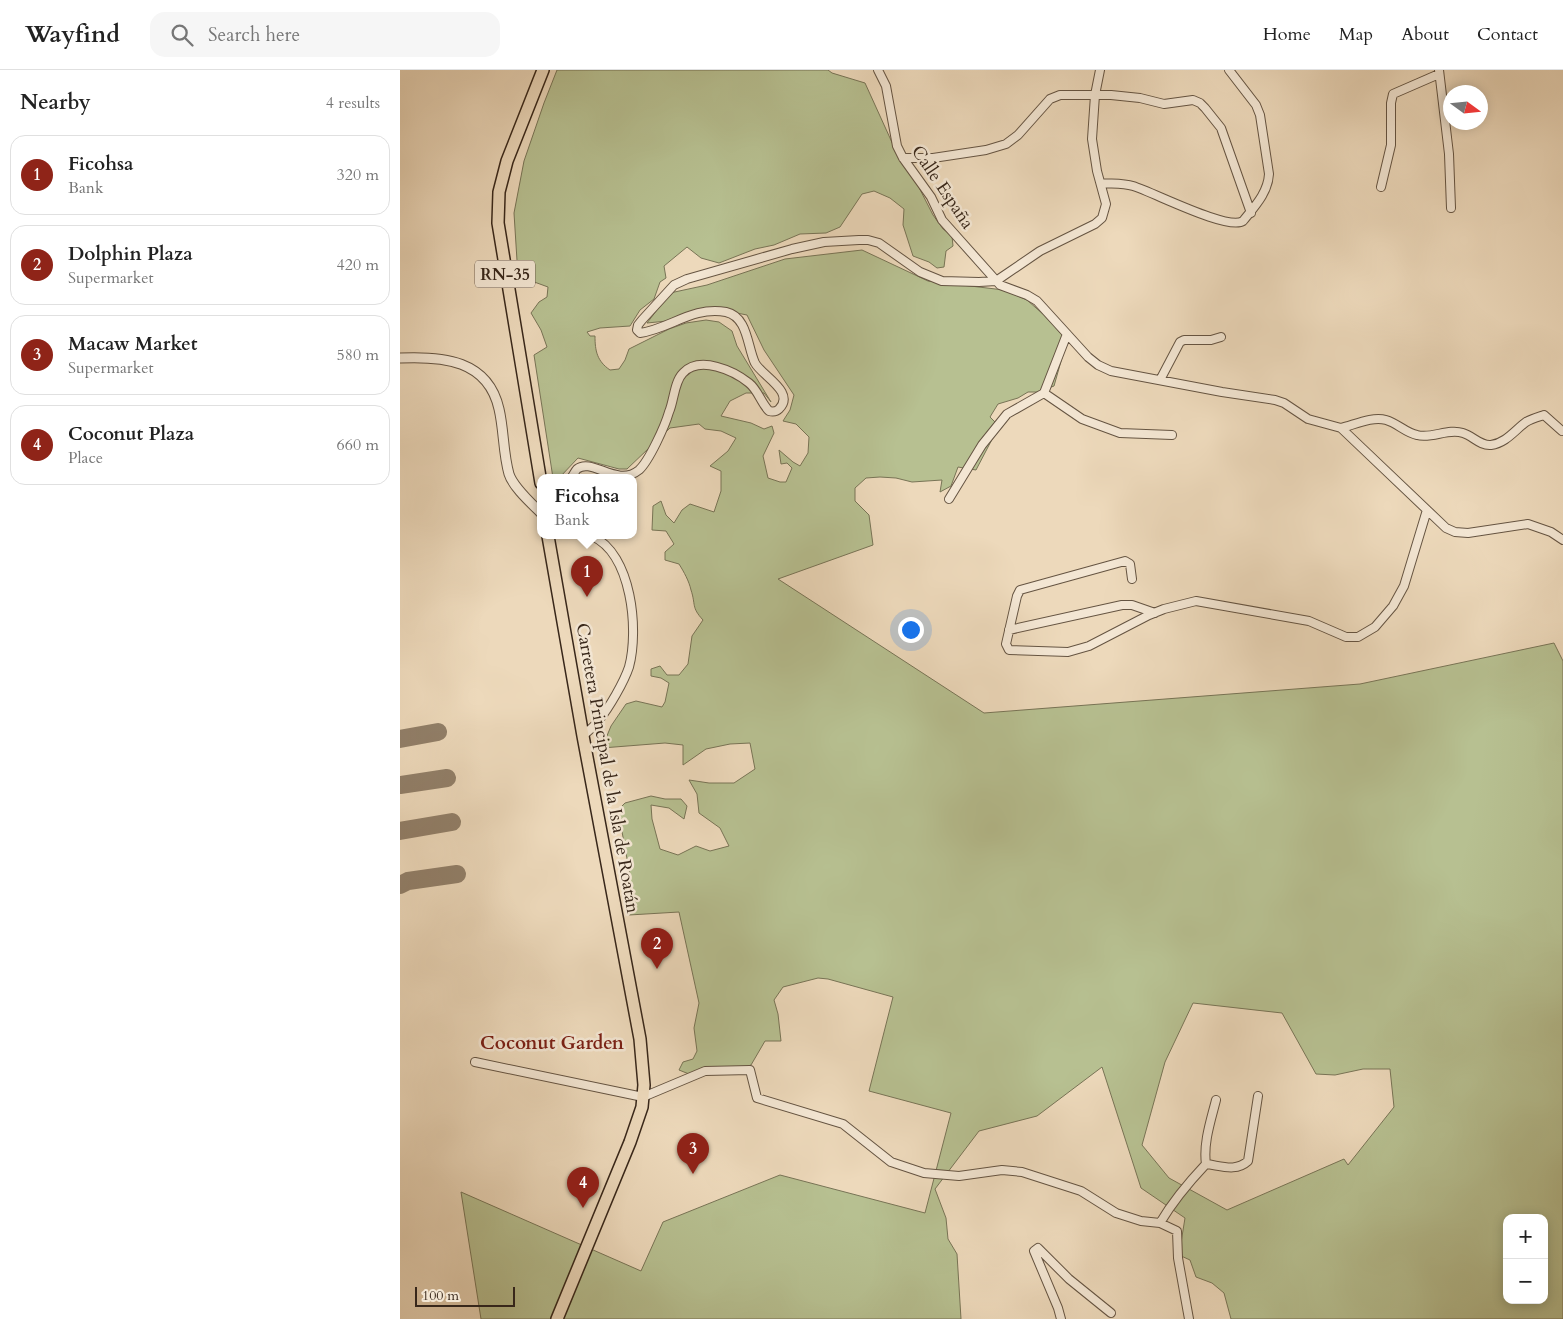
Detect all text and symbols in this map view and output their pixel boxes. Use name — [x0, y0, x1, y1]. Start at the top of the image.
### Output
search box — [150, 12, 500, 57]
text: Wayfind — [25, 18, 120, 51]
icon: search — [168, 21, 196, 49]
text: Search here — [208, 22, 300, 48]
text: Home — [1263, 22, 1311, 47]
text: Map — [1339, 22, 1373, 47]
text: About — [1401, 22, 1449, 47]
text: Contact — [1477, 22, 1538, 47]
north arrow — [1443, 85, 1488, 130]
text: Nearby — [20, 88, 91, 117]
text: 4 results — [326, 92, 380, 114]
street label: Calle España — [905, 140, 980, 234]
text: Ficohsa — [68, 151, 133, 177]
text: 1 — [33, 164, 41, 186]
text: 320 m — [337, 164, 379, 186]
text: Bank — [68, 177, 103, 199]
text: Dolphin Plaza — [68, 241, 193, 267]
text: 2 — [33, 254, 41, 276]
text: 420 m — [337, 254, 379, 276]
road number: RN-35 — [475, 260, 535, 288]
text: Supermarket — [68, 267, 154, 289]
text: Macaw Market — [68, 331, 197, 357]
text: 3 — [33, 344, 41, 366]
text: 580 m — [337, 344, 379, 366]
text: Supermarket — [68, 357, 154, 379]
text: Coconut Plaza — [68, 421, 194, 447]
text: 4 — [33, 434, 41, 456]
text: 660 m — [337, 434, 379, 456]
text: Place — [68, 447, 103, 469]
popup — [537, 474, 637, 539]
text: Ficohsa — [554, 483, 620, 509]
text: Bank — [554, 509, 590, 531]
pin: 1 — [571, 556, 603, 597]
your location — [898, 617, 924, 643]
street label: Carretera Principal de la Isla de Roatán — [570, 621, 645, 916]
pin: 2 — [641, 928, 673, 969]
district label: Coconut Garden — [480, 1030, 625, 1056]
pin: 3 — [677, 1133, 709, 1174]
pin: 4 — [567, 1167, 599, 1208]
map controls — [1503, 1214, 1548, 1304]
button: + — [1503, 1214, 1548, 1259]
button: − — [1503, 1259, 1548, 1304]
scale bar — [415, 1284, 515, 1307]
text: 100 m — [422, 1286, 459, 1305]

